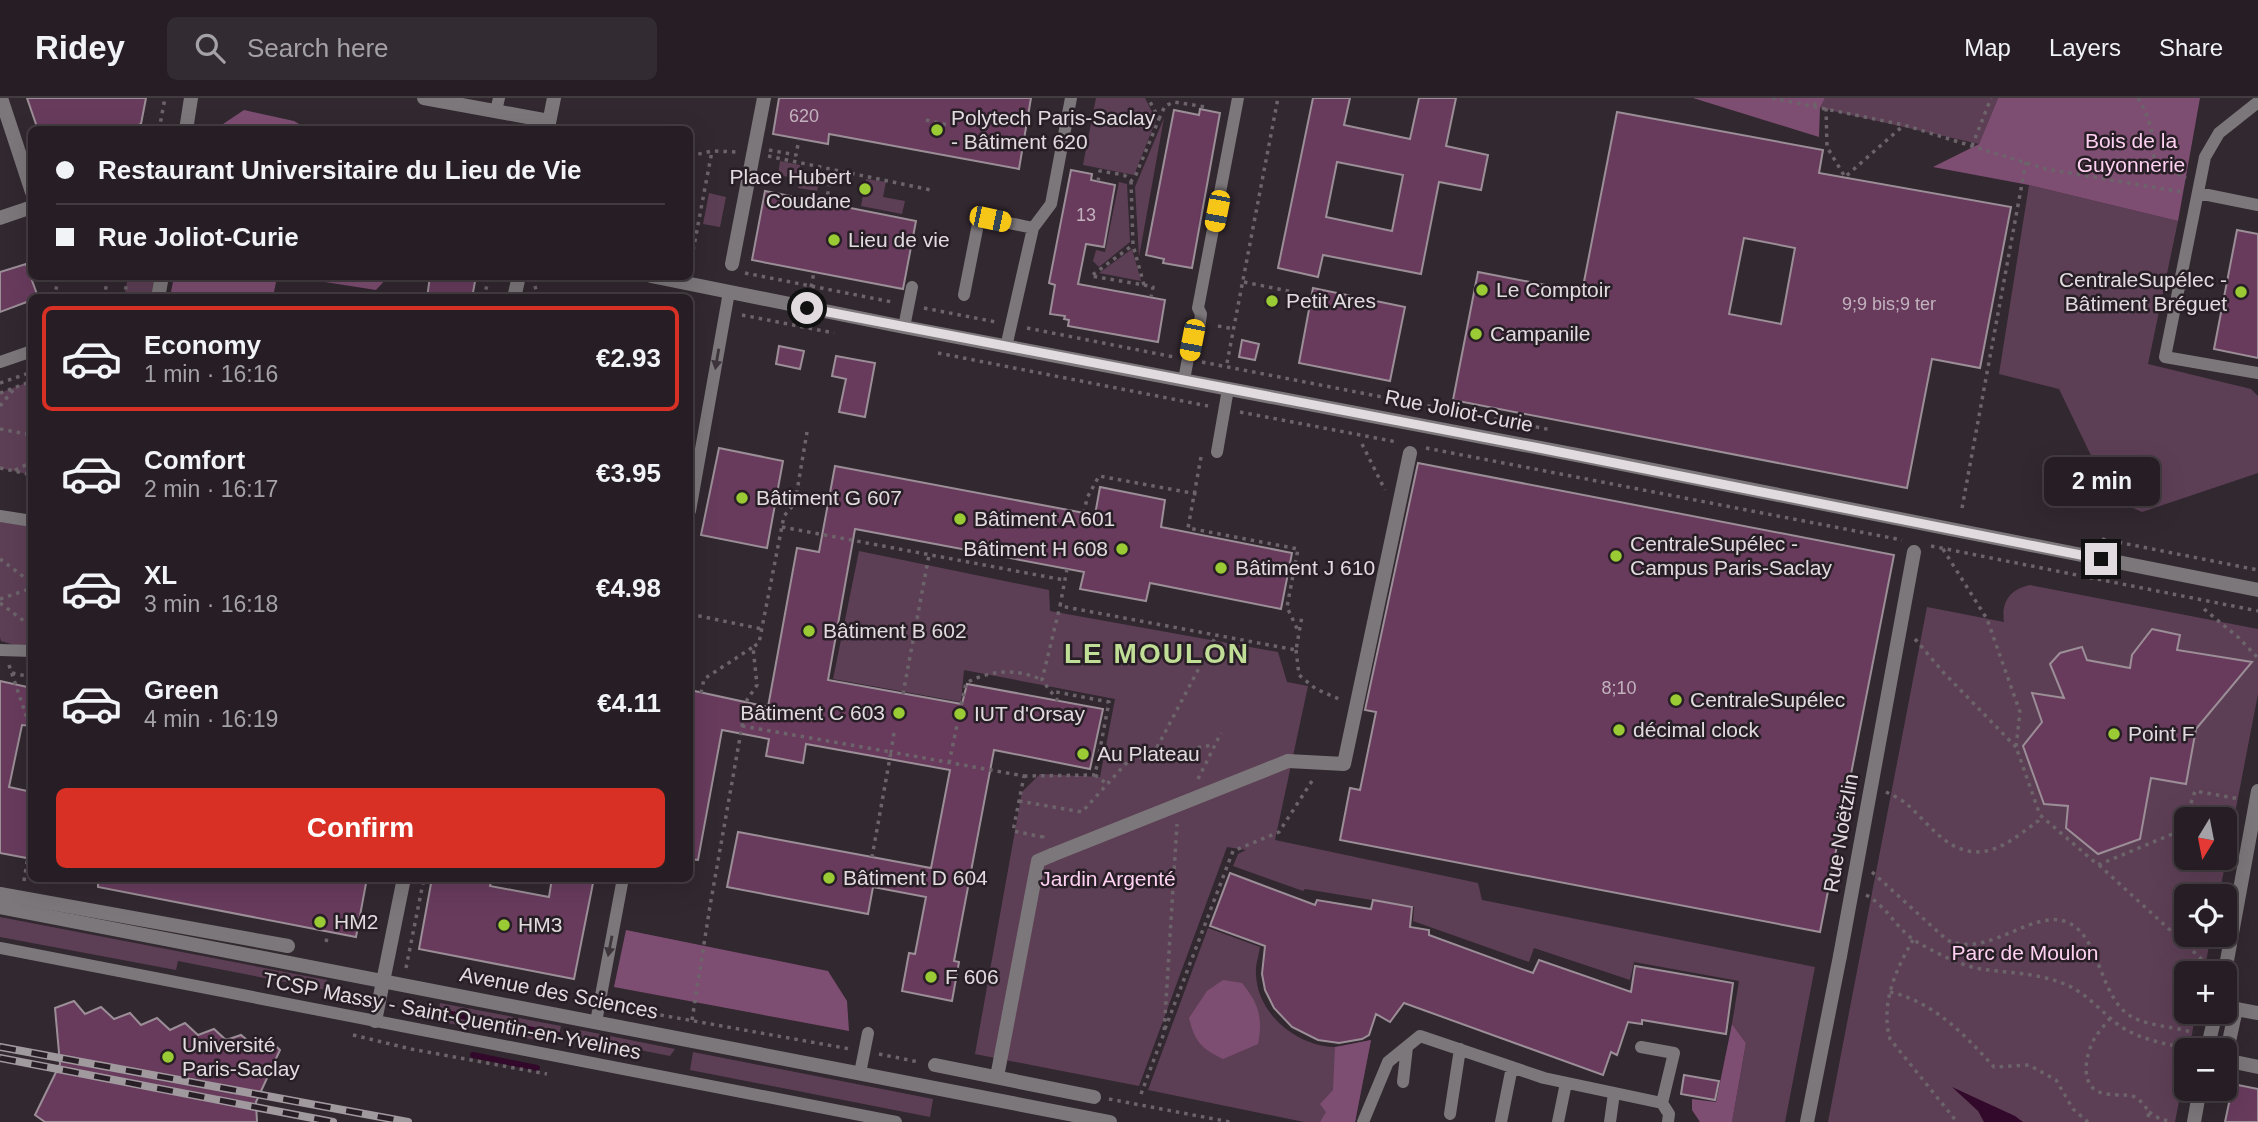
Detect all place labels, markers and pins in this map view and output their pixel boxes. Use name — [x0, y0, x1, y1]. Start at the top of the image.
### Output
place label: Polytech Paris-Saclay - Bâtiment 620 — [951, 106, 1156, 153]
marker: Polytech Paris-Saclay - Bâtiment 620 — [929, 122, 945, 138]
place label: Place Hubert Coudane — [730, 165, 851, 212]
marker: Place Hubert Coudane — [857, 181, 873, 197]
place label: Lieu de vie — [848, 228, 950, 251]
marker: Lieu de vie — [826, 232, 842, 248]
place label: CentraleSupélec - Bâtiment Bréguet — [2059, 268, 2227, 315]
place label: Le Comptoir — [1496, 278, 1610, 301]
marker: Le Comptoir — [1474, 282, 1490, 298]
marker: CentraleSupélec - Bâtiment Bréguet — [2233, 284, 2249, 300]
place label: Petit Ares — [1286, 289, 1376, 312]
marker: Petit Ares — [1264, 293, 1280, 309]
place label: Campanile — [1490, 322, 1590, 345]
marker: Campanile — [1468, 326, 1484, 342]
place label: Bâtiment G 607 — [756, 486, 902, 509]
marker: Bâtiment G 607 — [734, 490, 750, 506]
place label: Bâtiment A 601 — [974, 507, 1115, 530]
marker: Bâtiment A 601 — [952, 511, 968, 527]
place label: CentraleSupélec - Campus Paris-Saclay — [1630, 532, 1832, 579]
place label: Bâtiment H 608 — [963, 537, 1108, 560]
marker: Bâtiment H 608 — [1114, 541, 1130, 557]
marker: CentraleSupélec - Campus Paris-Saclay — [1608, 548, 1624, 564]
place label: Bâtiment J 610 — [1235, 556, 1375, 579]
marker: Bâtiment J 610 — [1213, 560, 1229, 576]
place label: Bâtiment B 602 — [823, 619, 967, 642]
marker: Bâtiment B 602 — [801, 623, 817, 639]
place label: CentraleSupélec — [1690, 688, 1845, 711]
marker: CentraleSupélec — [1668, 692, 1684, 708]
place label: Bâtiment C 603 — [740, 701, 885, 724]
place label: IUT d'Orsay — [974, 702, 1085, 725]
marker: Bâtiment C 603 — [891, 705, 907, 721]
marker: IUT d'Orsay — [952, 706, 968, 722]
place label: décimal clock — [1633, 718, 1760, 741]
marker: décimal clock — [1611, 722, 1627, 738]
place label: Point F — [2128, 722, 2195, 745]
marker: Point F — [2106, 726, 2122, 742]
place label: Au Plateau — [1097, 742, 1200, 765]
marker: Au Plateau — [1075, 746, 1091, 762]
place label: Bâtiment D 604 — [843, 866, 988, 889]
marker: Bâtiment D 604 — [821, 870, 837, 886]
place label: HM2 — [334, 910, 378, 933]
place label: HM3 — [518, 913, 562, 936]
marker: HM2 — [312, 914, 328, 930]
marker: HM3 — [496, 917, 512, 933]
place label: F 606 — [945, 965, 999, 988]
marker: F 606 — [923, 969, 939, 985]
place label: Université Paris-Saclay — [182, 1033, 300, 1080]
marker: Université Paris-Saclay — [160, 1049, 176, 1065]

